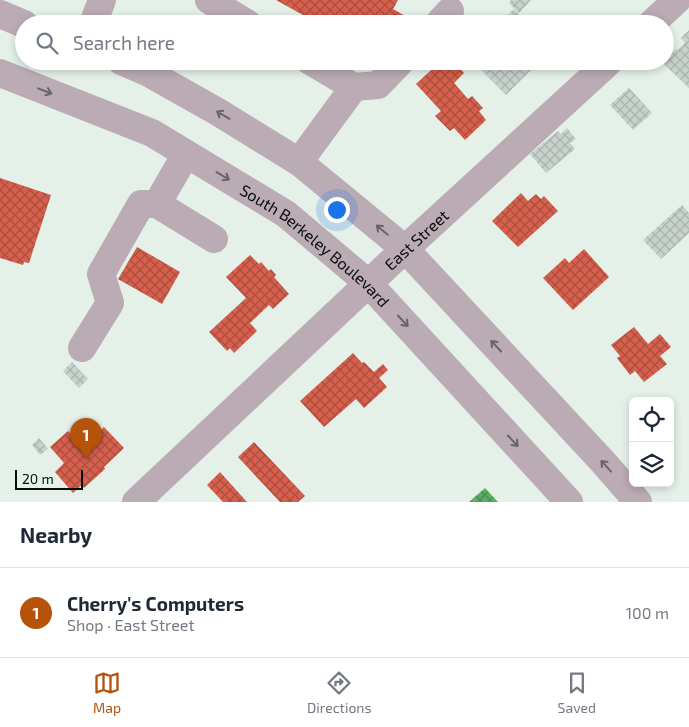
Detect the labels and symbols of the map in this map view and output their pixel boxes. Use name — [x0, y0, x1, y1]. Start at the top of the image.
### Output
one-way arrow — [38, 88, 53, 97]
one-way arrow — [216, 109, 230, 119]
one-way arrow — [216, 172, 230, 182]
street label: South Berkeley Boulevard — [237, 179, 394, 310]
your location — [324, 197, 350, 223]
street label: East Street — [380, 205, 452, 273]
one-way arrow — [376, 225, 389, 236]
one-way arrow — [397, 315, 409, 327]
one-way arrow — [490, 340, 501, 353]
pin: 1 — [70, 418, 102, 459]
one-way arrow — [507, 434, 519, 447]
one-way arrow — [600, 459, 612, 472]
scale bar — [15, 467, 82, 490]

